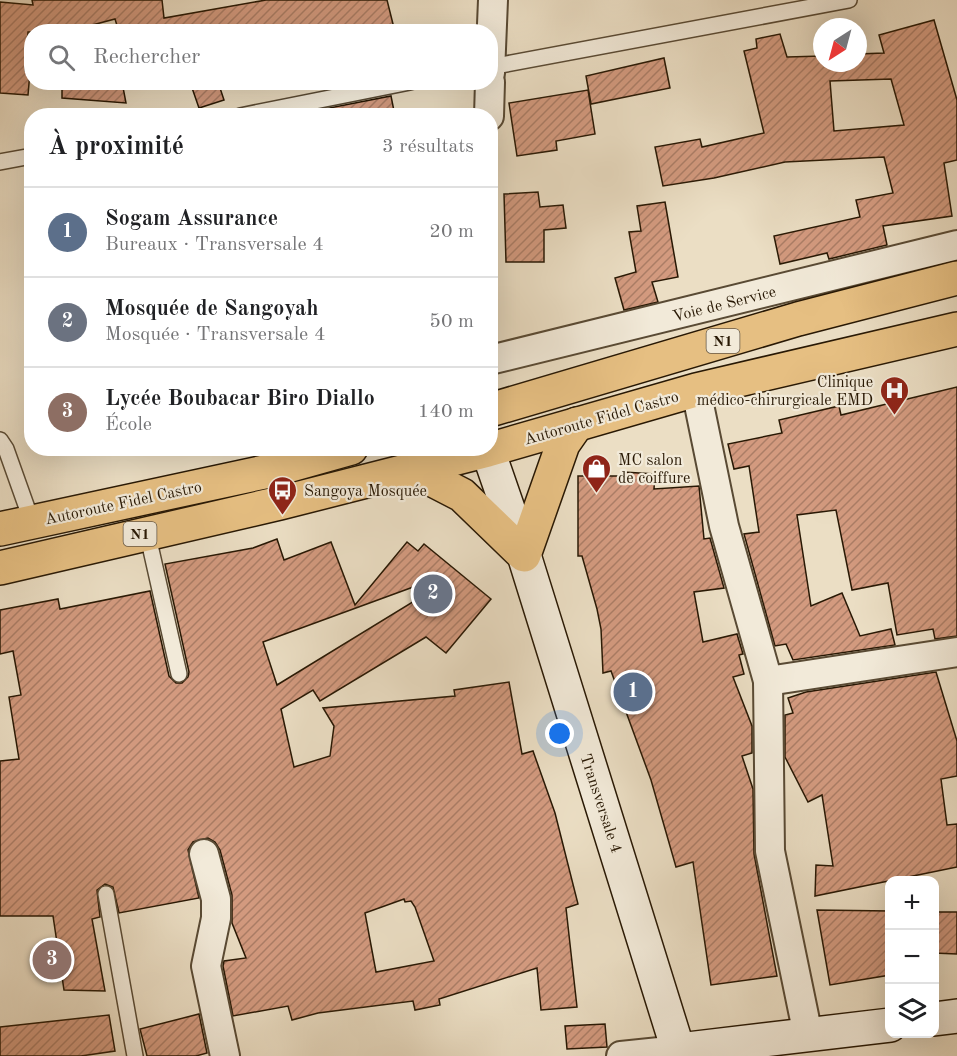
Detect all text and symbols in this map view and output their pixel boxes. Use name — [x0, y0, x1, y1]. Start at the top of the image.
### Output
north arrow — [813, 18, 867, 72]
search box — [24, 24, 498, 90]
icon: search — [45, 41, 78, 74]
text: Rechercher — [93, 46, 200, 68]
text: À proximité — [48, 134, 184, 160]
text: 3 résultats — [382, 137, 474, 157]
text: Sogam Assurance — [105, 208, 278, 230]
text: 1 — [62, 222, 73, 242]
text: 20 m — [429, 222, 474, 242]
text: Bureaux · Transversale 4 — [105, 235, 324, 255]
street label: Voie de Service — [671, 284, 778, 326]
text: Mosquée de Sangoyah — [105, 298, 319, 320]
text: 2 — [62, 312, 73, 332]
text: 50 m — [429, 312, 474, 332]
text: Mosquée · Transversale 4 — [105, 325, 326, 345]
road number: N1 — [706, 329, 740, 353]
hospital icon: Clinique médico-chirurgicale EMD — [878, 374, 910, 416]
place label: Clinique médico-chirurgicale EMD — [697, 375, 873, 409]
text: Lycée Boubacar Biro Diallo — [105, 388, 375, 410]
street label: Autoroute Fidel Castro — [522, 389, 681, 449]
text: 3 — [62, 402, 73, 422]
text: 140 m — [418, 402, 474, 422]
text: École — [105, 415, 152, 435]
shop icon: MC salon de coiffure — [581, 452, 613, 494]
place label: MC salon de coiffure — [618, 453, 690, 487]
bus stop icon: Sangoya Mosquée — [267, 474, 299, 516]
street label: Autoroute Fidel Castro — [43, 479, 203, 528]
place label: Sangoya Mosquée — [304, 484, 427, 500]
road number: N1 — [124, 522, 156, 546]
pin: 2 — [414, 572, 452, 616]
pin: 1 — [614, 670, 652, 714]
your location — [545, 719, 574, 748]
street label: Transversale 4 — [577, 752, 624, 855]
map controls — [885, 876, 939, 1038]
button: + — [885, 876, 939, 930]
button: − — [885, 930, 939, 984]
pin: 3 — [32, 938, 72, 982]
button: layers — [885, 984, 939, 1038]

